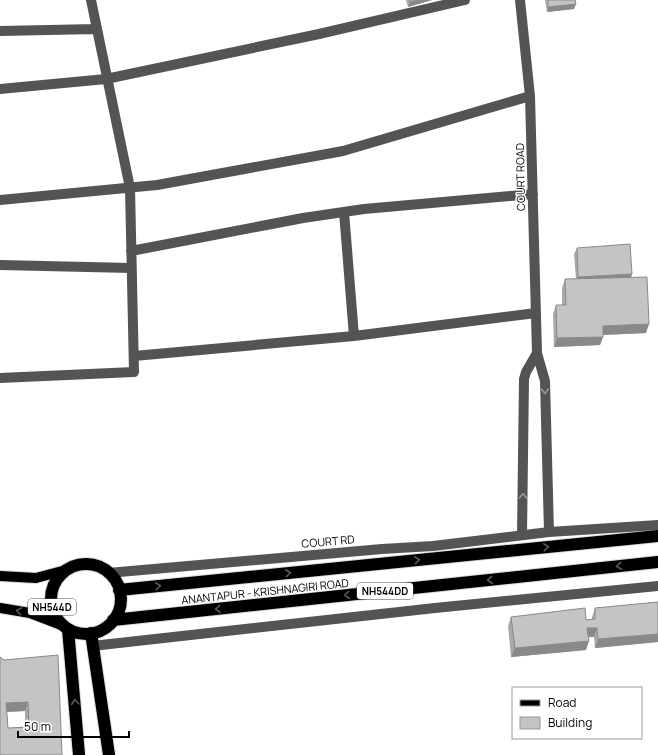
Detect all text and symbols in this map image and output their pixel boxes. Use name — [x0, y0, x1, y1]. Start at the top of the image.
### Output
street label: COURT ROAD — [512, 143, 528, 211]
one-way arrow — [541, 388, 549, 394]
one-way arrow — [519, 493, 527, 499]
street label: COURT RD — [301, 531, 355, 551]
one-way arrow — [543, 543, 549, 552]
one-way arrow — [414, 556, 420, 565]
one-way arrow — [616, 561, 622, 570]
one-way arrow — [285, 569, 291, 578]
street label: ANANTAPUR - KRISHNAGIRI ROAD — [181, 575, 349, 607]
one-way arrow — [487, 575, 493, 584]
one-way arrow — [155, 582, 161, 591]
road number: NH544DD — [357, 583, 413, 599]
one-way arrow — [344, 591, 350, 600]
road number: NH544D — [28, 599, 76, 615]
one-way arrow — [214, 604, 221, 613]
one-way arrow — [16, 607, 22, 616]
legend — [512, 687, 642, 739]
text: Road — [548, 694, 576, 711]
one-way arrow — [70, 699, 79, 705]
scale bar — [18, 713, 129, 739]
text: Building — [548, 714, 592, 731]
text: 50 m — [24, 718, 51, 735]

